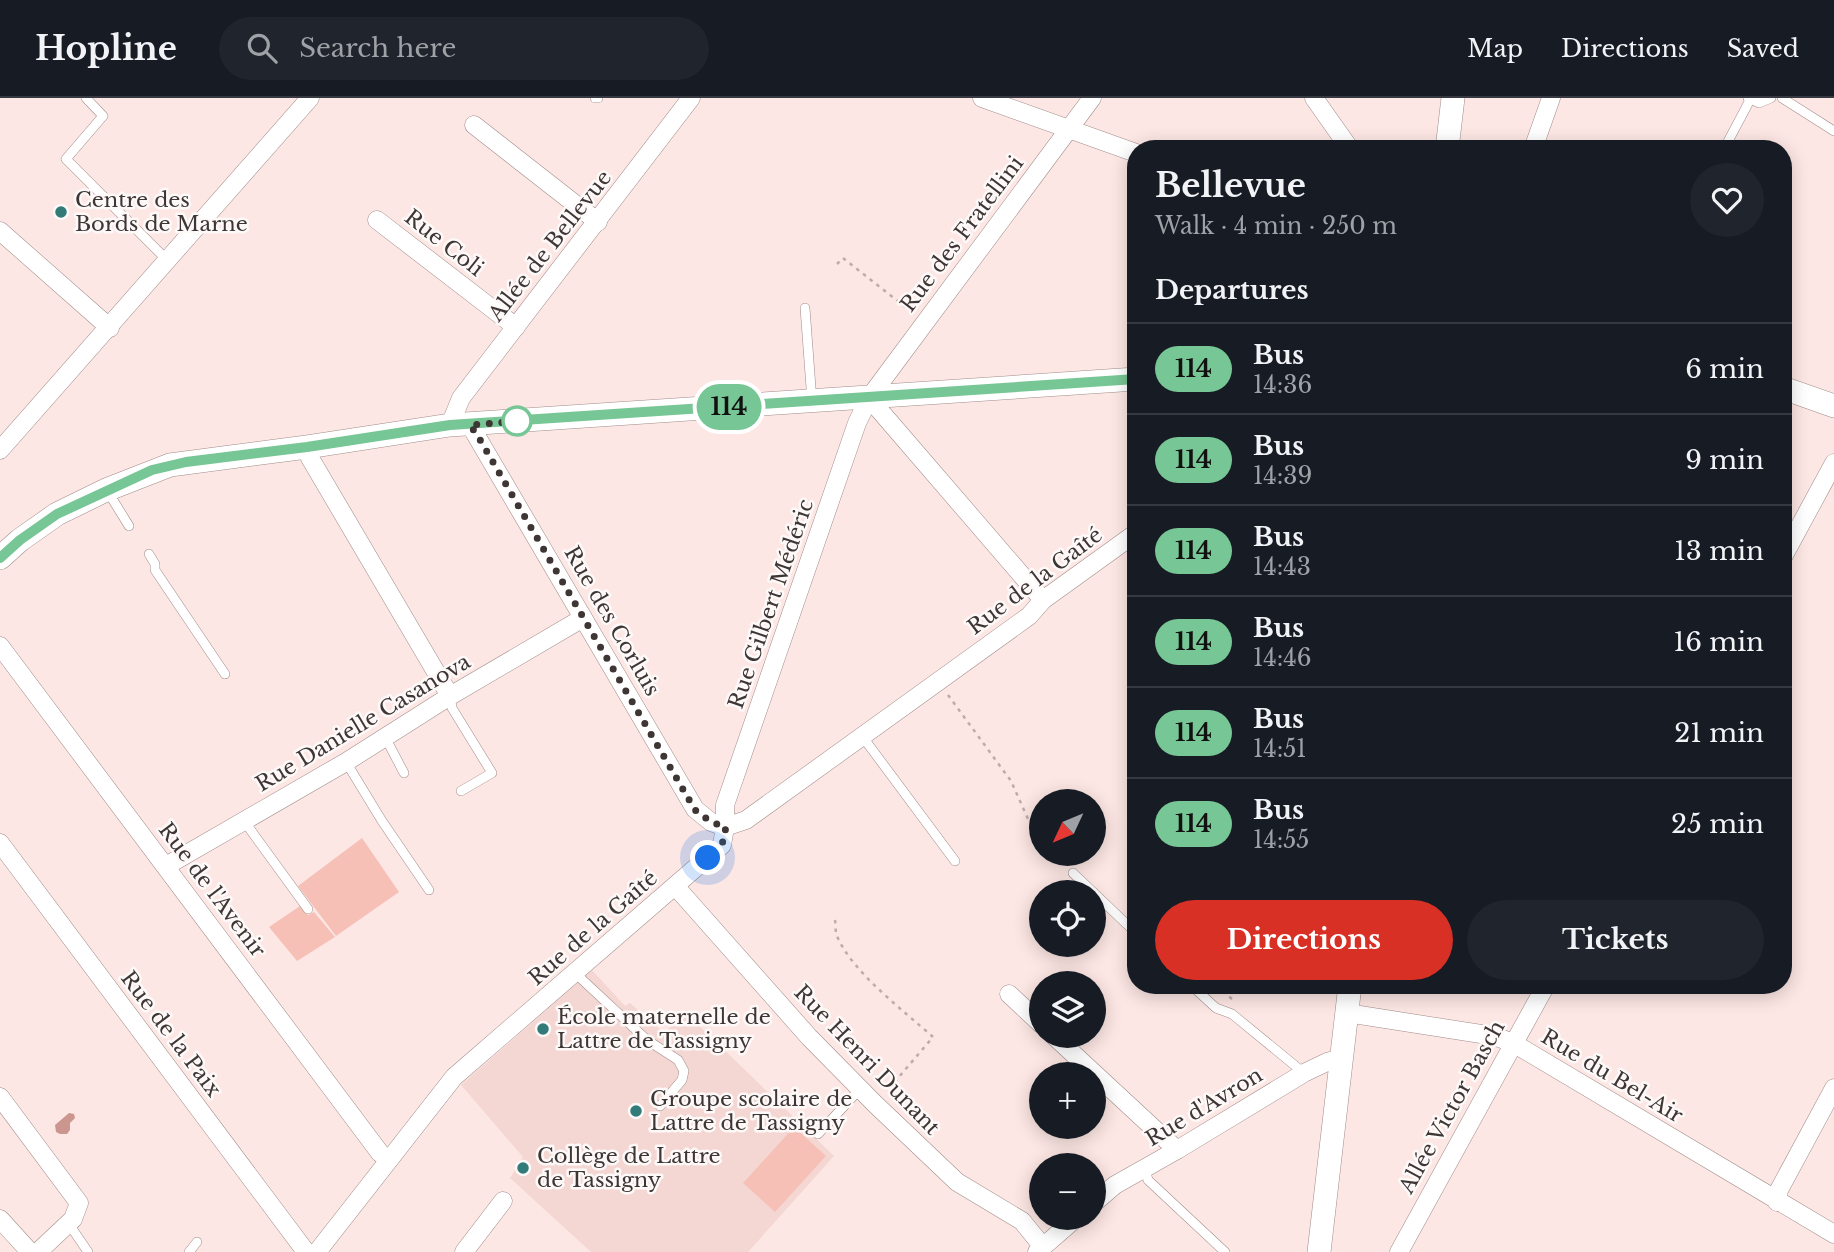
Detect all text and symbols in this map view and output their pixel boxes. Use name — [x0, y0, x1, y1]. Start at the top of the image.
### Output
search box — [219, 17, 709, 80]
text: Hopline — [35, 28, 177, 69]
icon: search — [243, 29, 281, 67]
text: Search here — [299, 32, 456, 64]
text: Map — [1467, 34, 1523, 63]
text: Directions — [1561, 34, 1689, 63]
text: Saved — [1727, 34, 1799, 63]
street label: Rue des Fratellini — [895, 151, 1029, 317]
button: heart — [1690, 163, 1764, 237]
street label: Allée de Bellevue — [482, 165, 617, 328]
text: Bellevue — [1155, 165, 1306, 206]
place label: Centre des Bords de Marne — [75, 187, 248, 237]
marker: Centre des Bords de Marne — [53, 204, 69, 220]
street label: Rue Coli — [399, 204, 489, 282]
text: Walk · 4 min · 250 m — [1155, 212, 1397, 240]
text: Departures — [1155, 274, 1309, 306]
text: Bus — [1253, 339, 1304, 371]
text: 6 min — [1685, 353, 1764, 385]
text: 114 — [1175, 354, 1212, 383]
text: 14:36 — [1253, 371, 1312, 399]
line badge: 114 — [689, 384, 769, 430]
text: 114 — [711, 392, 747, 421]
unlabelled marker — [502, 406, 532, 436]
text: Bus — [1253, 430, 1304, 462]
text: 9 min — [1685, 444, 1764, 476]
text: 114 — [1175, 445, 1212, 474]
text: 14:39 — [1253, 462, 1312, 490]
street label: Rue Gilbert Médéric — [723, 496, 819, 712]
text: Bus — [1253, 521, 1304, 553]
street label: Rue de la Gaîté — [962, 522, 1108, 640]
text: 13 min — [1674, 535, 1764, 567]
text: 114 — [1175, 536, 1212, 565]
street label: Rue des Corluis — [559, 541, 665, 701]
text: 14:43 — [1253, 553, 1311, 581]
text: Bus — [1253, 612, 1304, 644]
text: 16 min — [1674, 626, 1764, 658]
text: 114 — [1175, 627, 1212, 656]
text: 14:46 — [1253, 644, 1312, 672]
street label: Rue Danielle Casanova — [251, 648, 475, 797]
text: Bus — [1253, 703, 1304, 735]
text: 21 min — [1674, 717, 1764, 749]
text: 114 — [1175, 718, 1212, 747]
text: 14:51 — [1253, 735, 1307, 763]
north arrow — [1029, 789, 1106, 866]
map controls — [1029, 789, 1106, 1230]
text: Bus — [1253, 794, 1304, 826]
text: 25 min — [1671, 808, 1764, 840]
text: 114 — [1175, 809, 1212, 838]
street label: Rue de l'Avenir — [153, 818, 271, 962]
text: 14:55 — [1253, 826, 1309, 854]
your location — [690, 840, 725, 875]
street label: Rue de la Gaîté — [523, 865, 663, 991]
button: locate — [1029, 880, 1106, 957]
button: Directions — [1155, 900, 1453, 980]
button: Tickets — [1467, 900, 1764, 980]
street label: Rue de la Paix — [115, 966, 227, 1102]
button: layers — [1029, 971, 1106, 1048]
street label: Rue Henri Dunant — [789, 980, 945, 1140]
place label: École maternelle de Lattre de Tassigny — [557, 1004, 771, 1054]
street label: Allée Victor Basch — [1393, 1016, 1510, 1199]
marker: École maternelle de Lattre de Tassigny — [535, 1021, 551, 1037]
street label: Rue du Bel-Air — [1536, 1023, 1688, 1129]
button: + — [1029, 1062, 1106, 1139]
street label: Rue d'Avron — [1141, 1062, 1267, 1152]
place label: Groupe scolaire de Lattre de Tassigny — [650, 1086, 852, 1136]
marker: Groupe scolaire de Lattre de Tassigny — [628, 1103, 644, 1119]
place label: Collège de Lattre de Tassigny — [537, 1143, 721, 1193]
button: − — [1029, 1153, 1106, 1230]
marker: Collège de Lattre de Tassigny — [515, 1160, 531, 1176]

